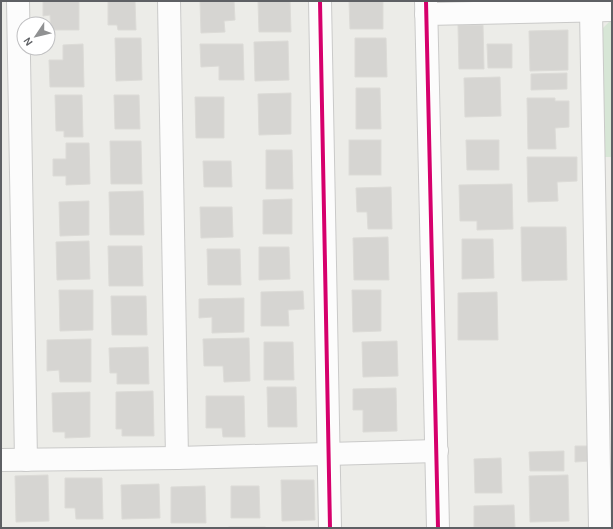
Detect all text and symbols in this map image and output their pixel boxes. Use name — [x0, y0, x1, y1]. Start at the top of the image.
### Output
north arrow — [16, 16, 56, 56]
text: N — [21, 34, 36, 48]

